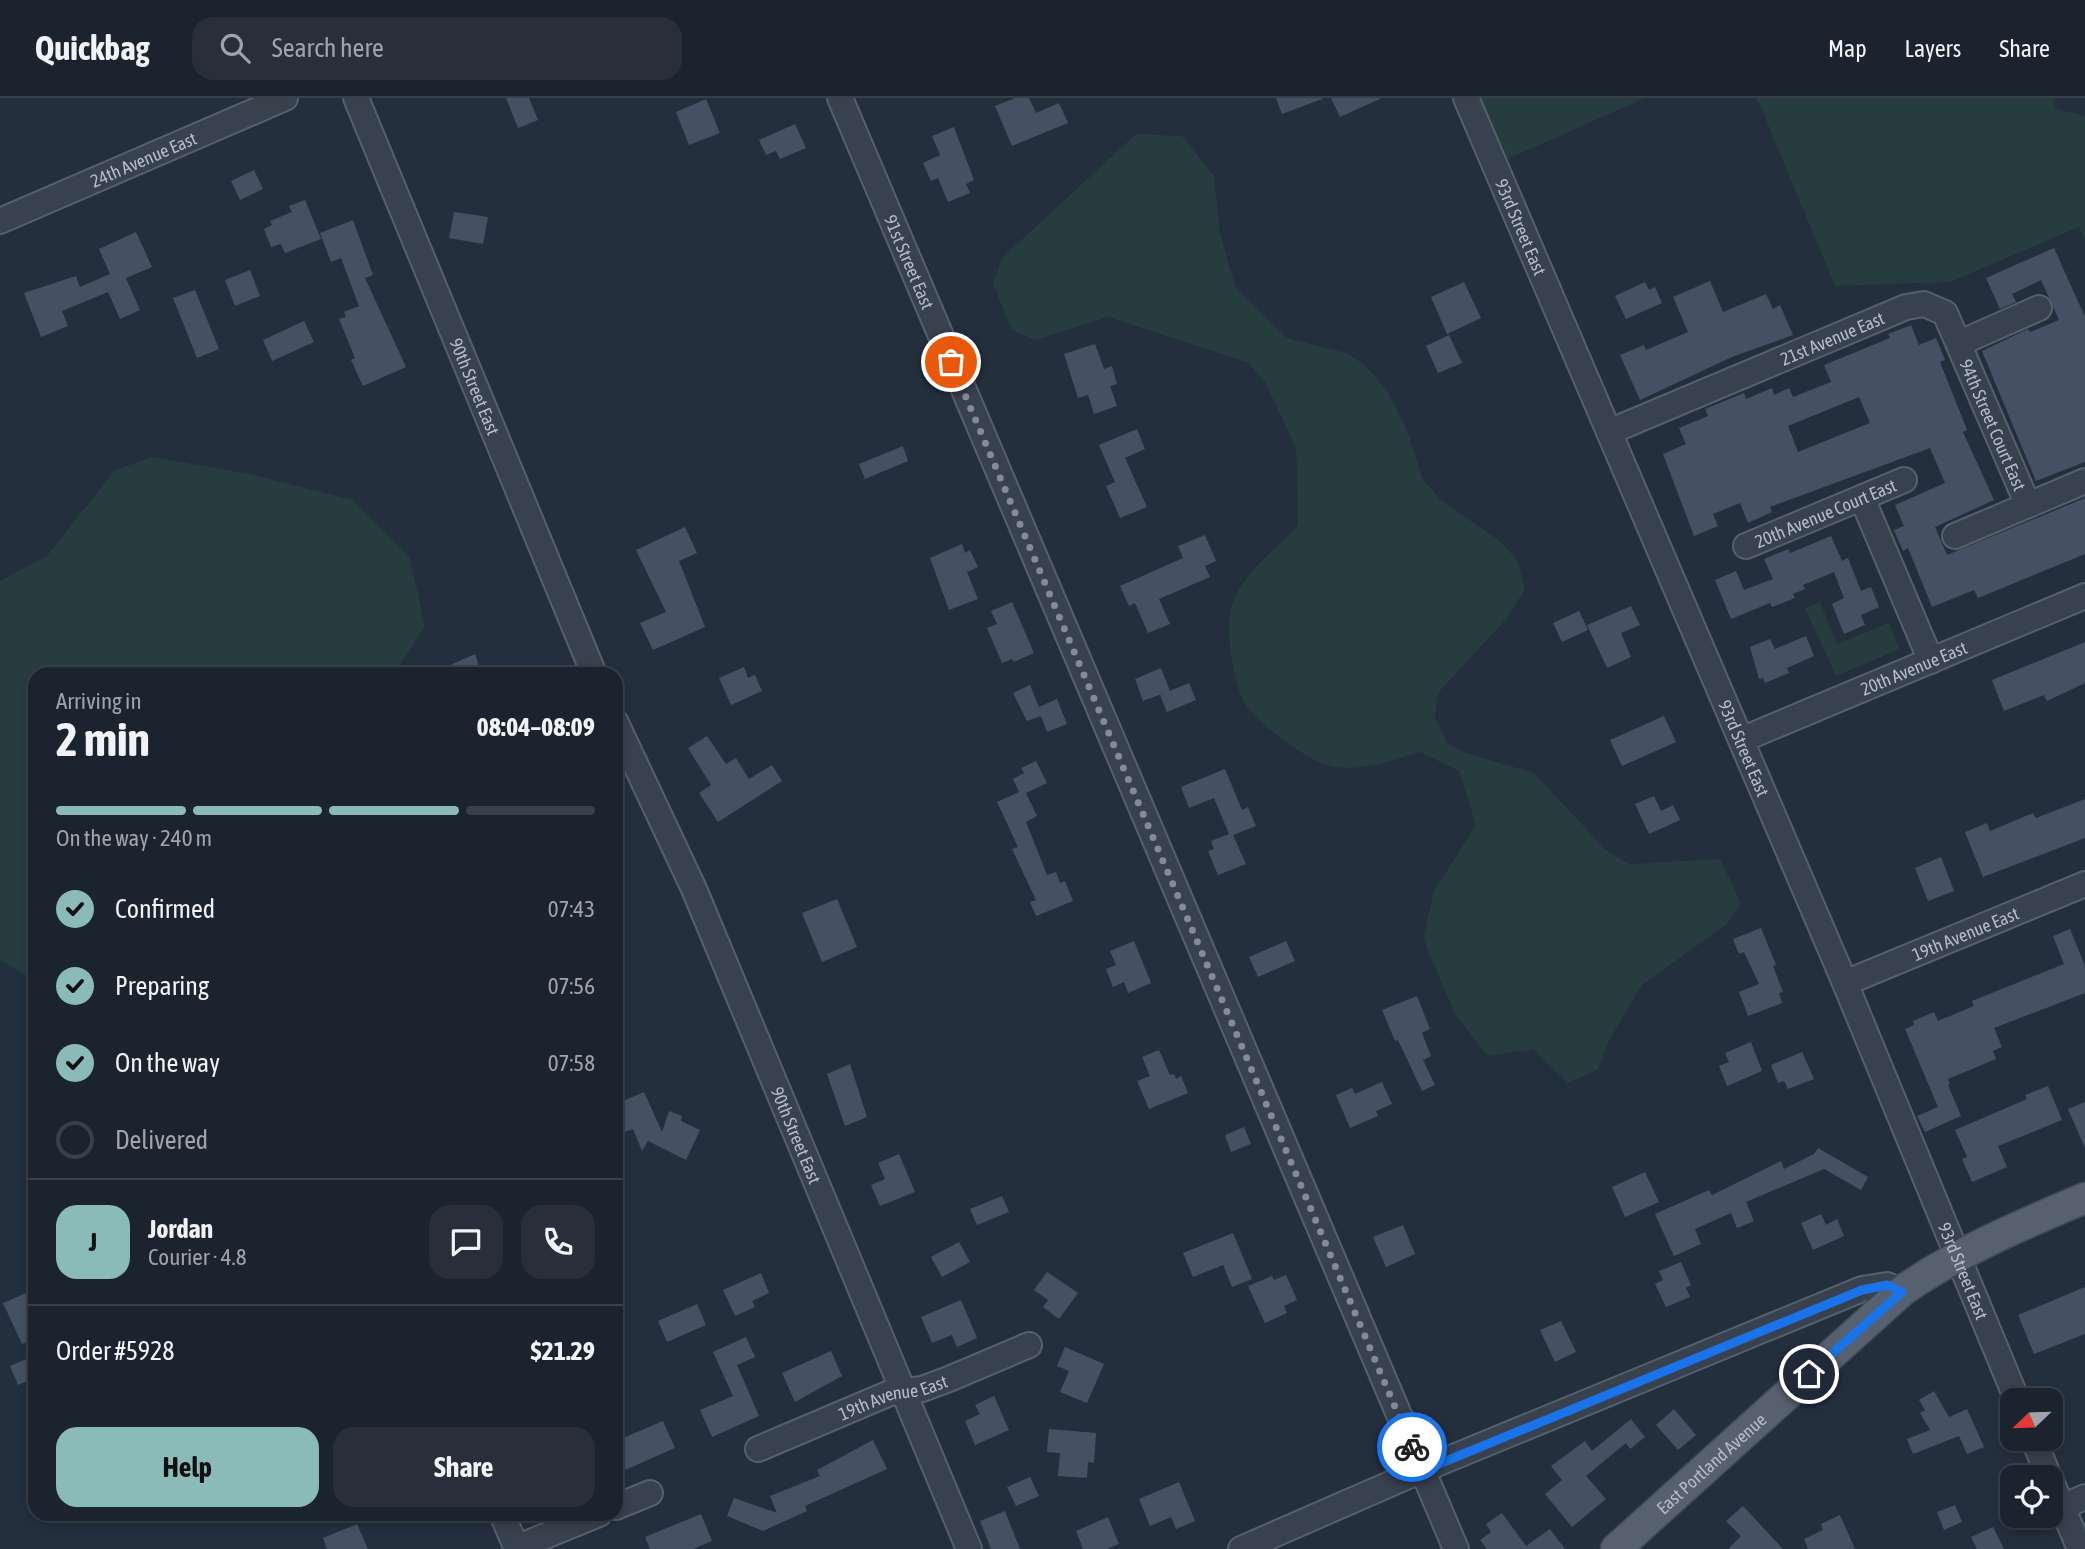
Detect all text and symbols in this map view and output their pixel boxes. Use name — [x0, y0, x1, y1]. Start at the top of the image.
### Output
search box — [192, 17, 682, 80]
text: Quickbag — [35, 29, 150, 67]
icon: search — [216, 29, 254, 67]
text: Search here — [272, 33, 384, 63]
text: Map — [1828, 35, 1867, 62]
text: Layers — [1905, 35, 1961, 62]
text: Share — [1999, 35, 2050, 62]
street label: 24th Avenue East — [87, 127, 199, 191]
street label: 93rd Street East — [1491, 175, 1551, 278]
street label: 91st Street East — [880, 211, 939, 312]
street label: 21st Avenue East — [1777, 307, 1887, 369]
pin — [921, 332, 981, 392]
street label: 90th Street East — [446, 335, 505, 438]
icon: bag — [932, 343, 970, 381]
street label: 94th Street Court East — [1956, 356, 2031, 494]
street label: 20th Avenue Court East — [1751, 474, 1899, 552]
street label: 20th Avenue East — [1857, 636, 1970, 699]
text: Arriving in — [56, 688, 142, 714]
street label: 93rd Street East — [1714, 697, 1774, 799]
text: 08:04–08:09 — [477, 712, 595, 742]
text: 2 min — [56, 713, 150, 766]
text: On the way · 240 m — [56, 825, 212, 851]
icon: check — [56, 890, 94, 928]
text: Confirmed — [115, 894, 215, 924]
text: 07:43 — [548, 896, 595, 922]
street label: 19th Avenue East — [1909, 902, 2022, 965]
icon: check — [56, 967, 94, 1005]
text: Preparing — [115, 971, 209, 1001]
text: 07:56 — [548, 973, 595, 999]
icon: check — [56, 1044, 94, 1082]
text: On the way — [115, 1048, 220, 1078]
text: 07:58 — [548, 1050, 595, 1076]
street label: 90th Street East — [767, 1084, 826, 1187]
text: Delivered — [115, 1125, 208, 1155]
button: chat — [429, 1205, 503, 1279]
button: phone — [521, 1205, 595, 1279]
text: Jordan — [148, 1214, 213, 1244]
street label: 93rd Street East — [1934, 1219, 1993, 1322]
text: J — [89, 1227, 97, 1257]
text: Courier · 4.8 — [148, 1244, 247, 1270]
text: Order #5928 — [56, 1336, 175, 1366]
text: $21.29 — [531, 1336, 595, 1366]
pin — [1779, 1344, 1839, 1404]
icon: home — [1790, 1355, 1828, 1393]
street label: 19th Avenue East — [835, 1370, 950, 1424]
north arrow — [2000, 1388, 2063, 1451]
map controls — [2000, 1388, 2063, 1528]
street label: East Portland Avenue — [1652, 1408, 1770, 1518]
courier — [1377, 1412, 1447, 1482]
button: Help — [56, 1427, 319, 1507]
button: Share — [333, 1427, 595, 1507]
icon: bike — [1393, 1428, 1431, 1466]
button: locate — [2000, 1465, 2063, 1528]

